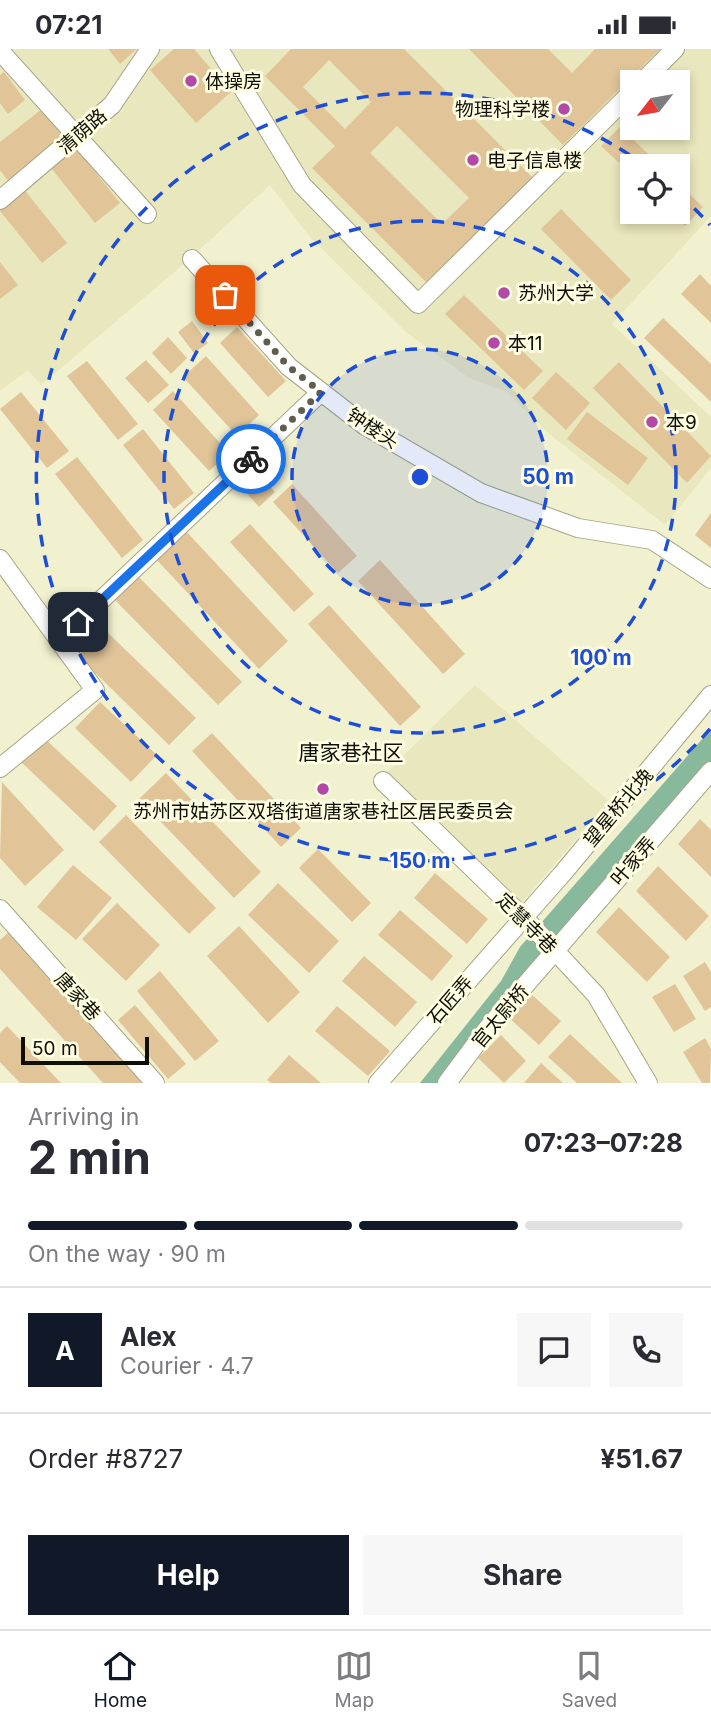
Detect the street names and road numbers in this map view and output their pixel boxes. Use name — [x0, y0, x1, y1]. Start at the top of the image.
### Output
street label: 清荫路 — [53, 104, 111, 159]
street label: 钟楼头 — [343, 403, 403, 454]
street label: 望星桥北堍 — [579, 764, 658, 851]
street label: 叶家弄 — [606, 832, 661, 890]
street label: 定慧寺巷 — [492, 888, 562, 958]
street label: 唐家巷 — [50, 967, 105, 1025]
street label: 石匠弄 — [423, 971, 478, 1029]
street label: 官太尉桥 — [467, 980, 534, 1053]

